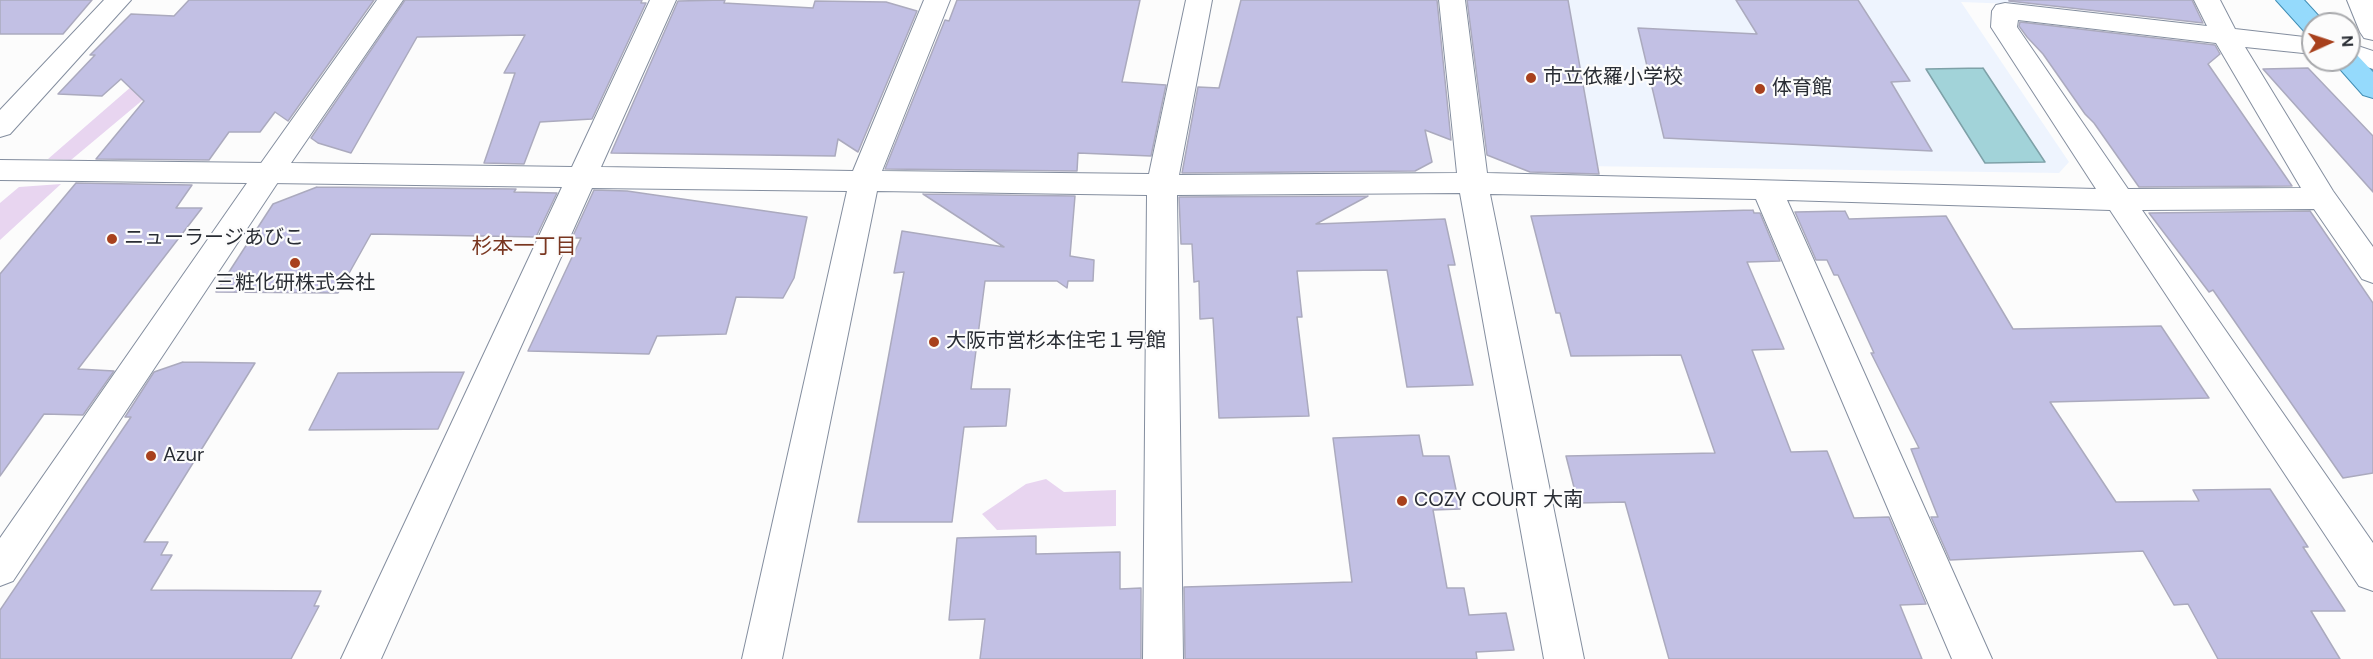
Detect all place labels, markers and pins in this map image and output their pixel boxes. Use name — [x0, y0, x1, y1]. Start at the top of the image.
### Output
place label: 市立依羅小学校 — [1543, 66, 1683, 90]
marker: 市立依羅小学校 — [1524, 71, 1538, 85]
place label: 体育館 — [1772, 77, 1832, 101]
marker: 体育館 — [1753, 82, 1767, 96]
place label: ニューラージあびこ — [124, 227, 304, 251]
marker: ニューラージあびこ — [105, 232, 119, 246]
marker: 三粧化研株式会社 — [288, 256, 302, 270]
place label: 三粧化研株式会社 — [215, 272, 375, 296]
place label: 大阪市営杉本住宅１号館 — [946, 330, 1166, 354]
marker: 大阪市営杉本住宅１号館 — [927, 335, 941, 349]
place label: Azur — [163, 444, 204, 468]
marker: Azur — [144, 449, 158, 463]
place label: COZY COURT 大南 — [1414, 489, 1583, 513]
marker: COZY COURT 大南 — [1395, 494, 1409, 508]

